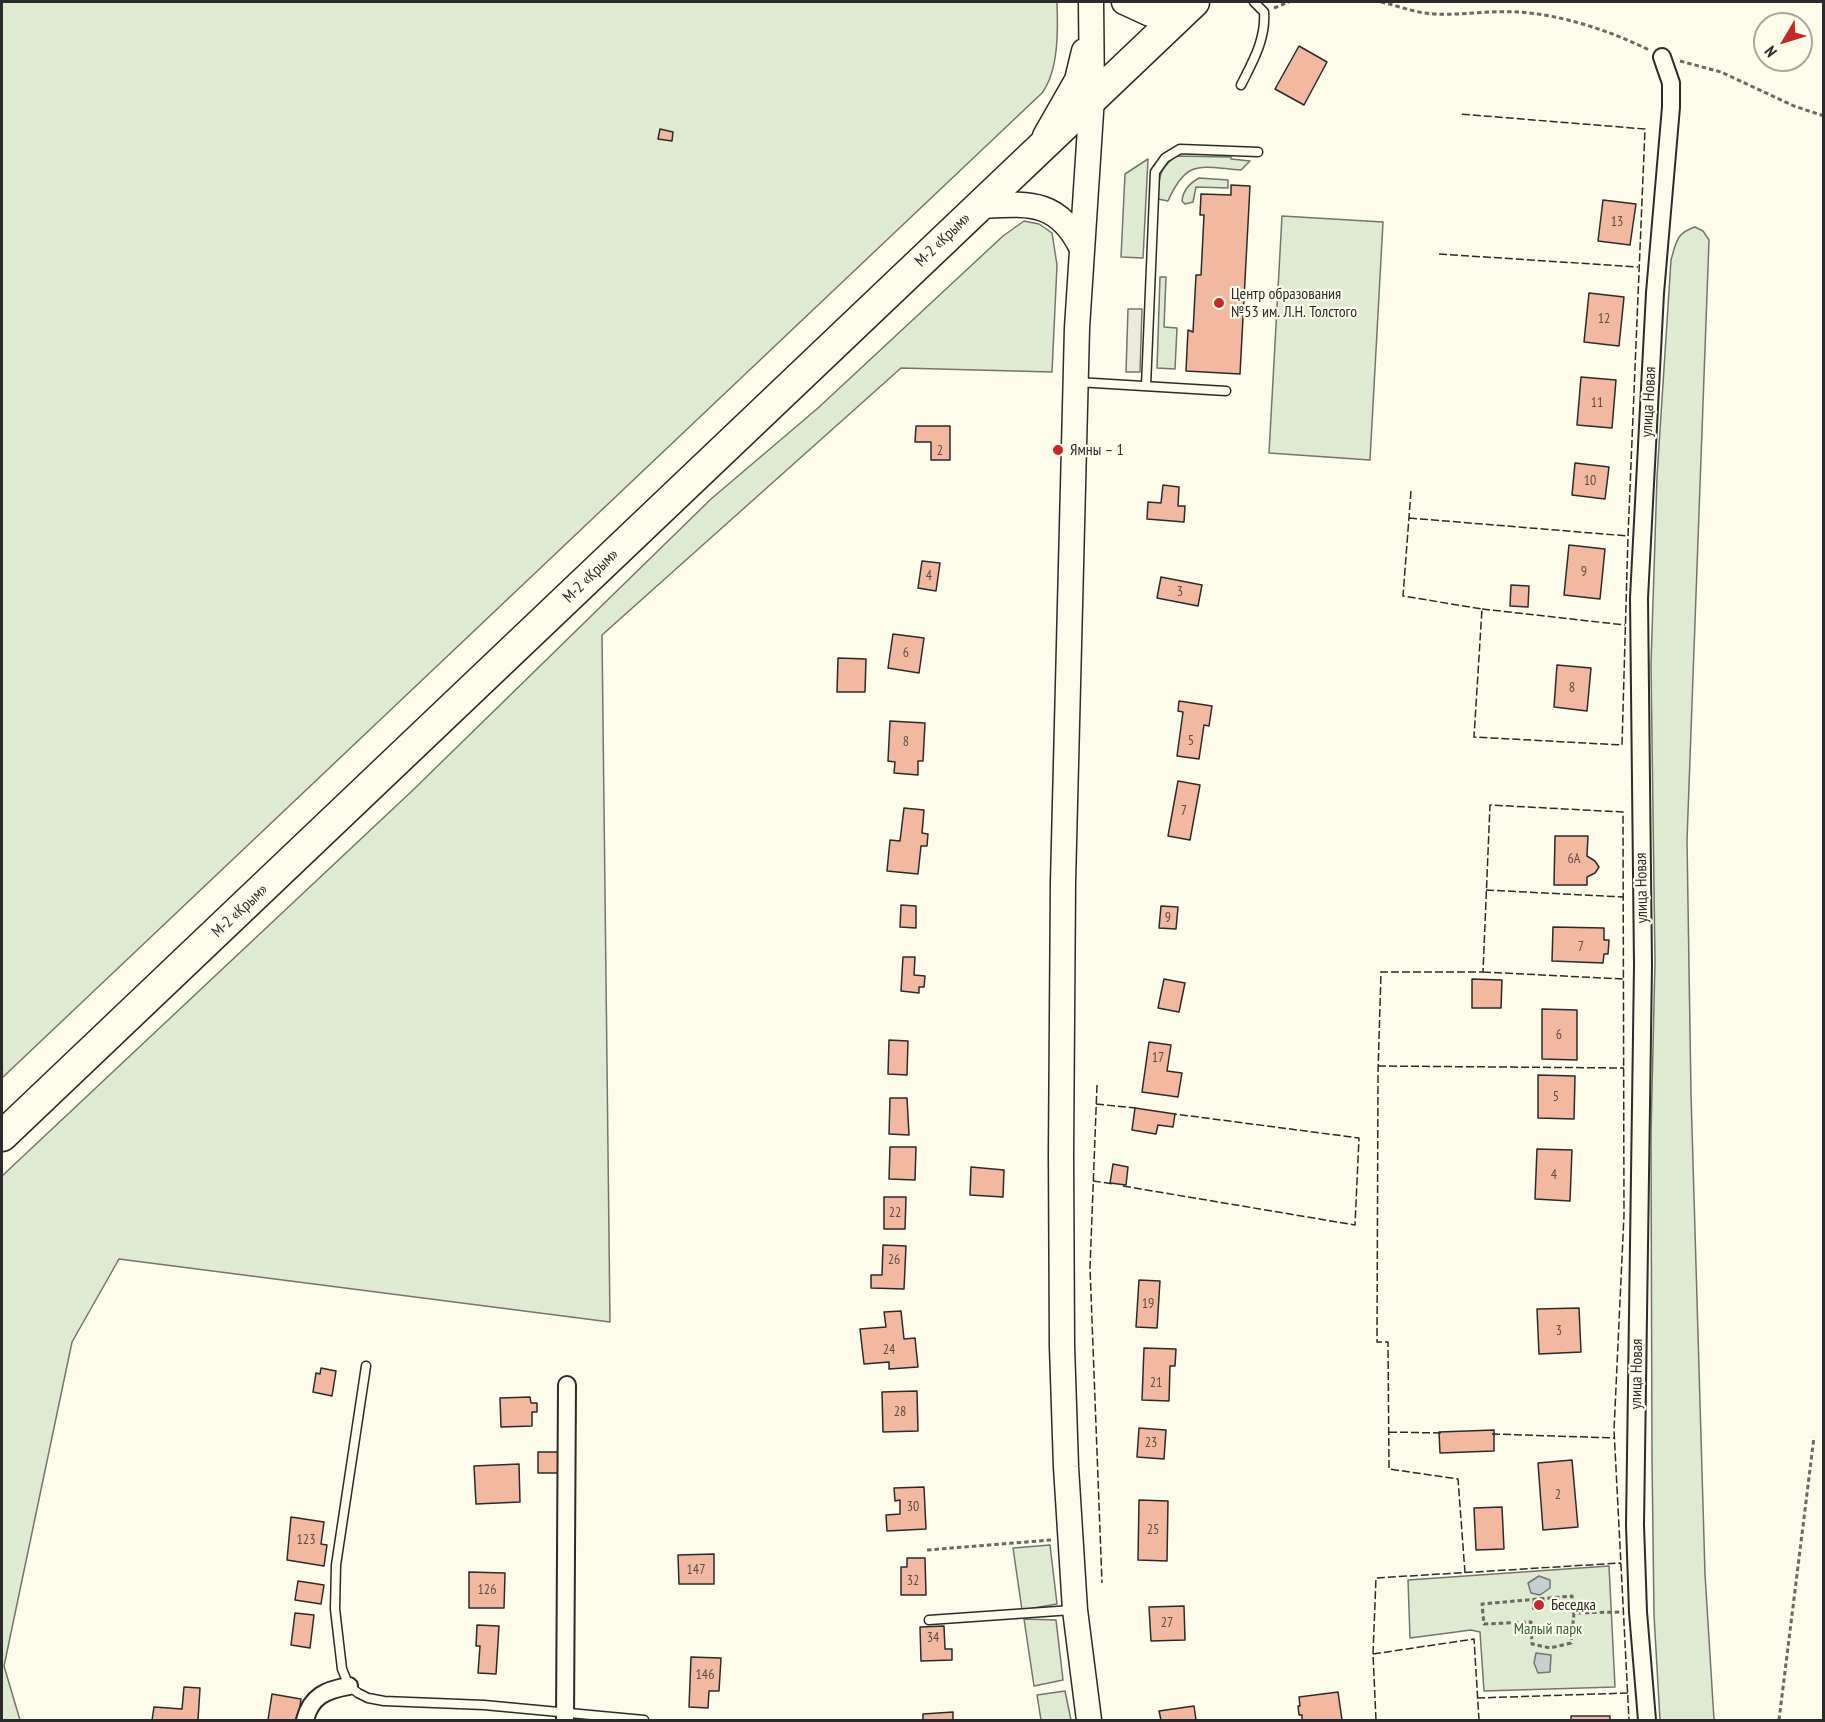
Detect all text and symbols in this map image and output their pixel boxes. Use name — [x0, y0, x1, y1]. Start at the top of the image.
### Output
north arrow — [1753, 12, 1813, 72]
text: N — [1760, 42, 1781, 61]
street label: М-2 «Крым» — [911, 209, 975, 271]
house number: 13 — [1611, 214, 1623, 230]
place label: Центр образования №53 им. Л.Н. Толстого — [1231, 284, 1357, 322]
marker: Центр образования №53 им. Л.Н. Толстого — [1212, 296, 1226, 310]
house number: 12 — [1598, 311, 1610, 327]
street label: улица Новая — [1638, 366, 1660, 438]
house number: 11 — [1591, 395, 1603, 411]
place label: Ямны – 1 — [1070, 440, 1124, 460]
house number: 2 — [937, 443, 943, 459]
marker: Ямны – 1 — [1051, 443, 1065, 457]
house number: 10 — [1584, 473, 1596, 489]
street label: М-2 «Крым» — [559, 545, 623, 607]
house number: 9 — [1581, 564, 1587, 580]
house number: 4 — [926, 568, 932, 584]
house number: 3 — [1177, 584, 1183, 600]
house number: 6 — [903, 645, 909, 661]
house number: 8 — [1569, 680, 1575, 696]
house number: 5 — [1188, 733, 1194, 749]
house number: 8 — [903, 734, 909, 750]
house number: 7 — [1181, 803, 1187, 819]
house number: 6А — [1568, 851, 1580, 867]
street label: улица Новая — [1632, 852, 1652, 924]
street label: М-2 «Крым» — [208, 880, 272, 942]
house number: 9 — [1165, 910, 1171, 926]
house number: 7 — [1578, 939, 1584, 955]
house number: 6 — [1556, 1027, 1562, 1043]
house number: 17 — [1152, 1050, 1164, 1066]
house number: 5 — [1553, 1089, 1559, 1105]
house number: 4 — [1551, 1167, 1557, 1183]
house number: 22 — [889, 1205, 901, 1221]
house number: 26 — [888, 1252, 900, 1268]
house number: 19 — [1142, 1296, 1154, 1312]
house number: 3 — [1556, 1323, 1562, 1339]
street label: улица Новая — [1627, 1338, 1647, 1410]
house number: 24 — [883, 1342, 895, 1358]
house number: 21 — [1150, 1375, 1162, 1391]
house number: 28 — [894, 1404, 906, 1420]
house number: 23 — [1145, 1435, 1157, 1451]
house number: 2 — [1555, 1487, 1561, 1503]
house number: 30 — [907, 1499, 919, 1515]
house number: 25 — [1147, 1522, 1159, 1538]
house number: 123 — [297, 1532, 315, 1548]
house number: 147 — [687, 1562, 705, 1578]
house number: 32 — [907, 1573, 919, 1589]
house number: 126 — [478, 1582, 496, 1598]
place label: Беседка — [1551, 1595, 1596, 1615]
marker: Беседка — [1532, 1598, 1546, 1612]
house number: 27 — [1161, 1615, 1173, 1631]
park label: Малый парк — [1514, 1619, 1582, 1639]
house number: 34 — [927, 1630, 939, 1646]
house number: 146 — [696, 1667, 714, 1683]

